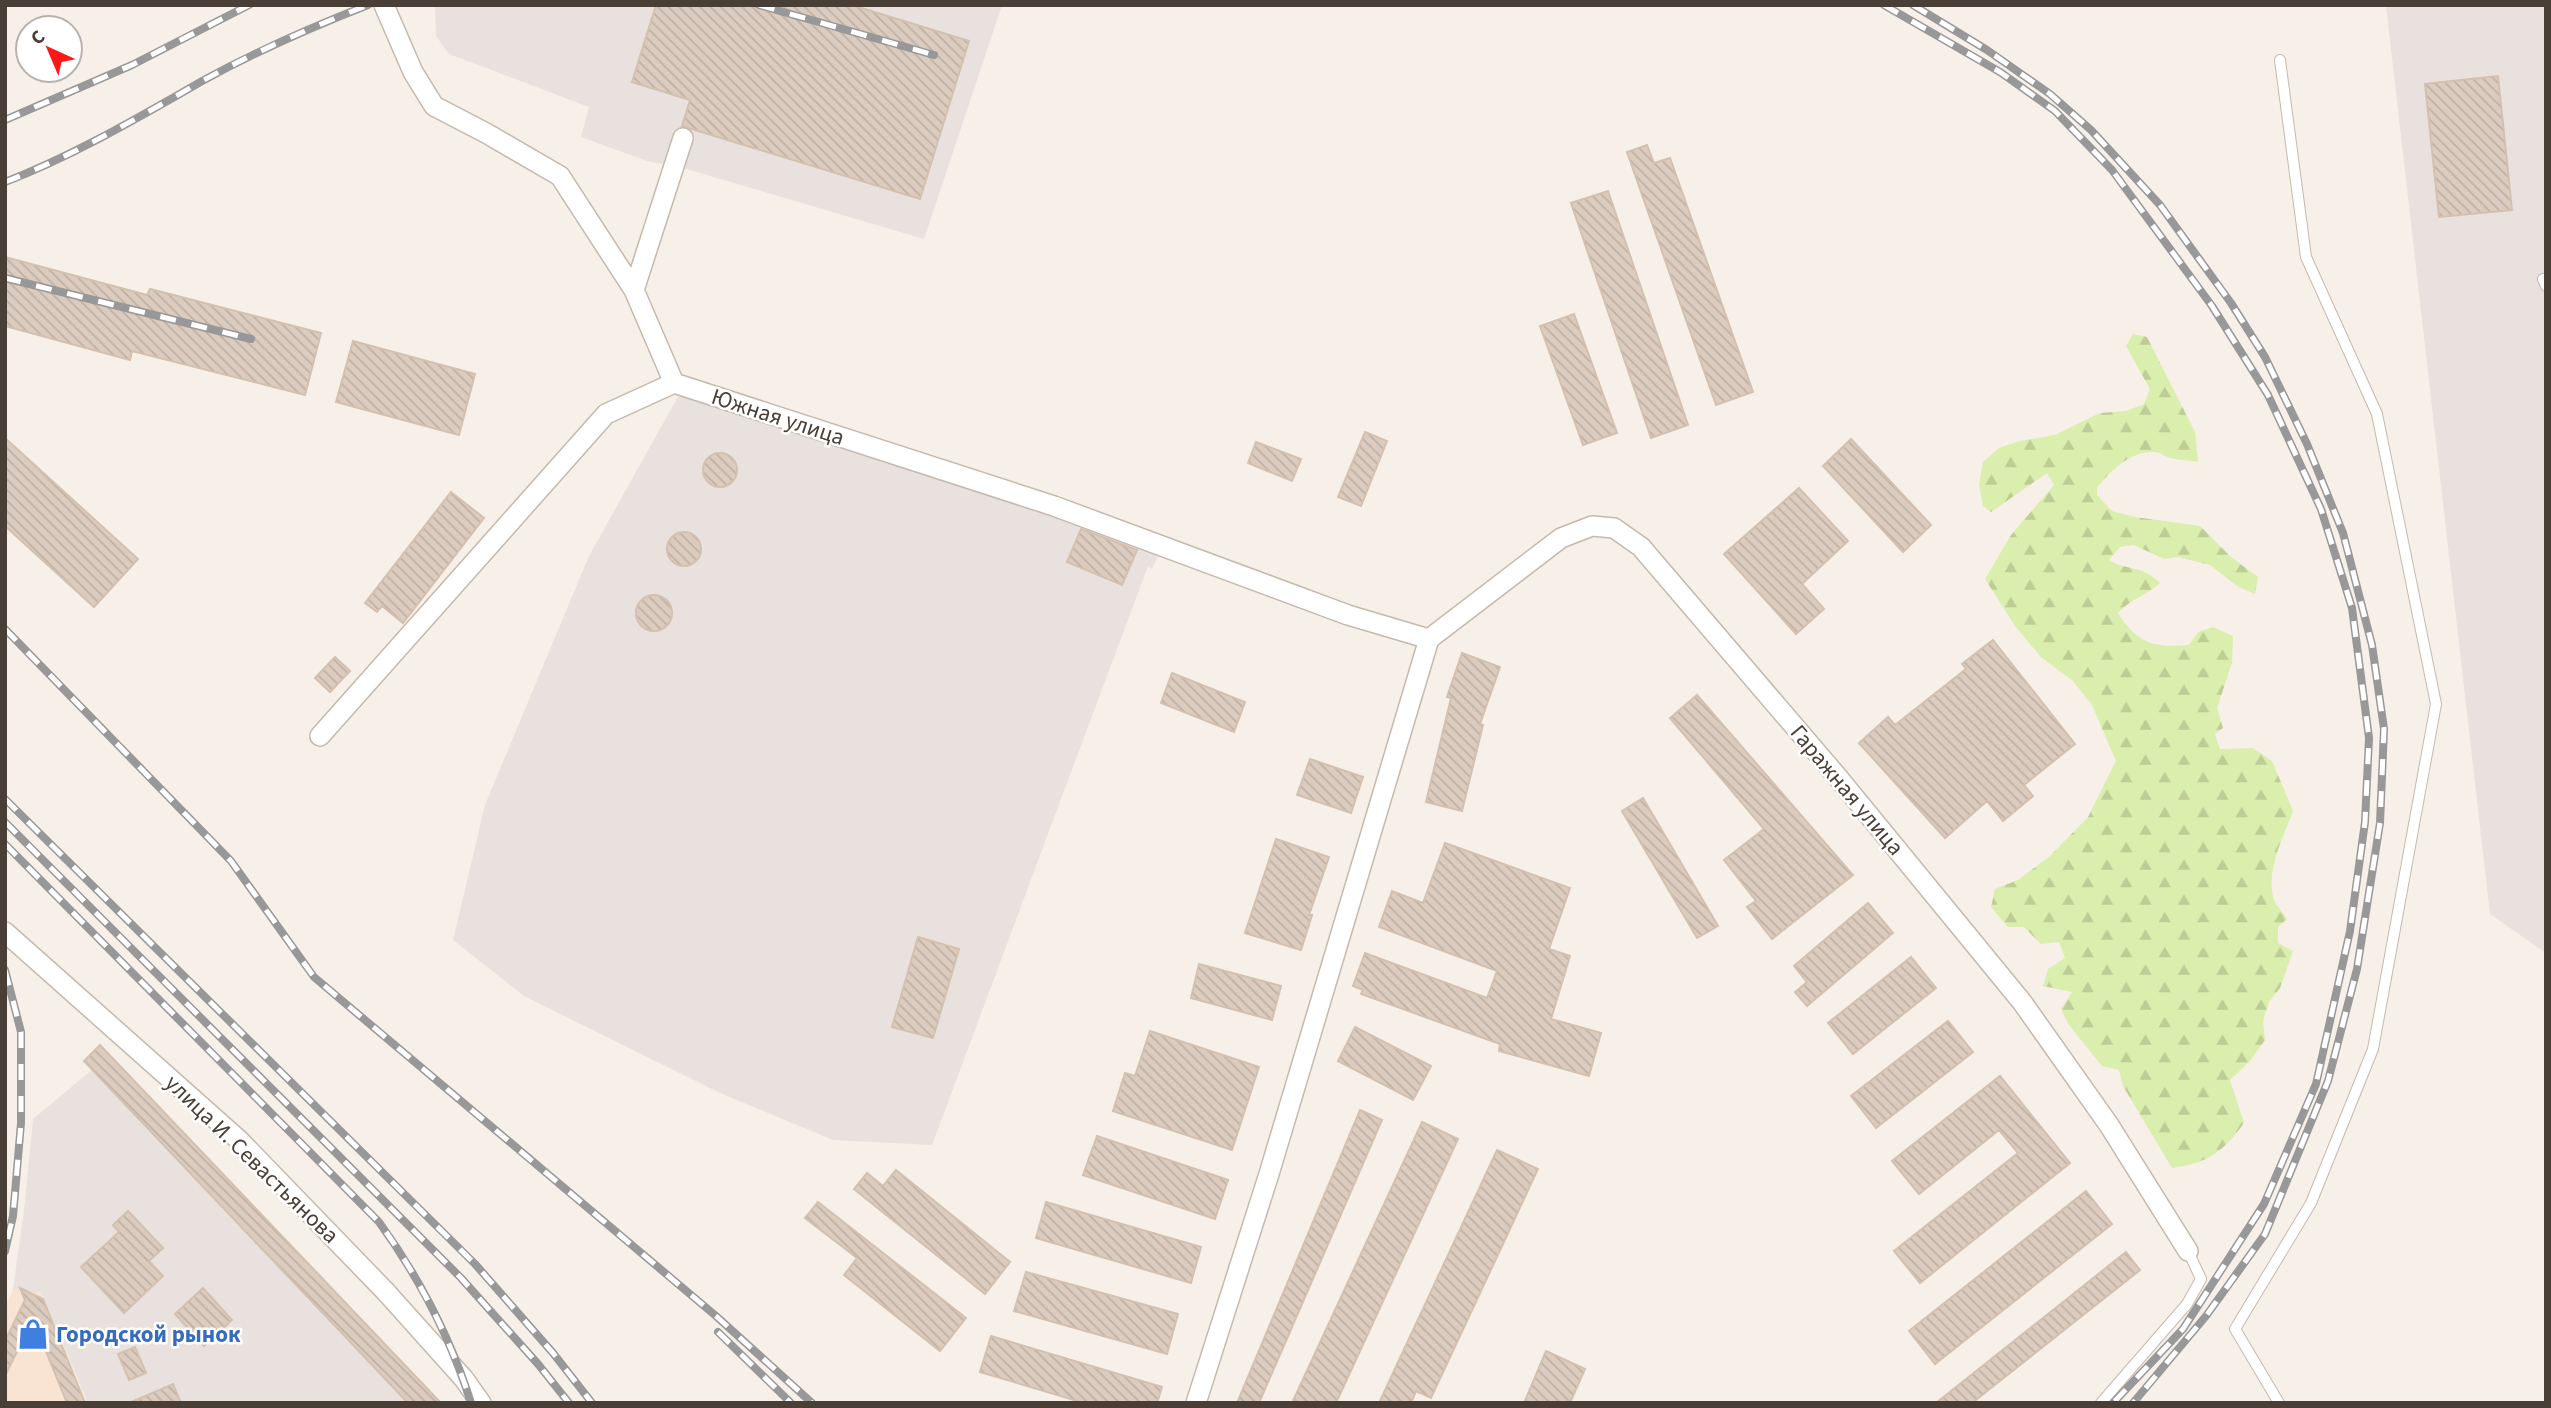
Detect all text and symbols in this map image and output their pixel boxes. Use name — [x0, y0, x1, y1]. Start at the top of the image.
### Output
north arrow — [14, 14, 84, 84]
text: С — [25, 24, 52, 51]
street label: Южная улица — [707, 380, 849, 454]
street label: Гаражная улица — [1782, 717, 1912, 863]
street label: улица И. Севастьянова — [158, 1067, 346, 1251]
shop icon: Городской рынок — [16, 1317, 50, 1351]
place label: Городской рынок — [56, 1318, 241, 1351]

